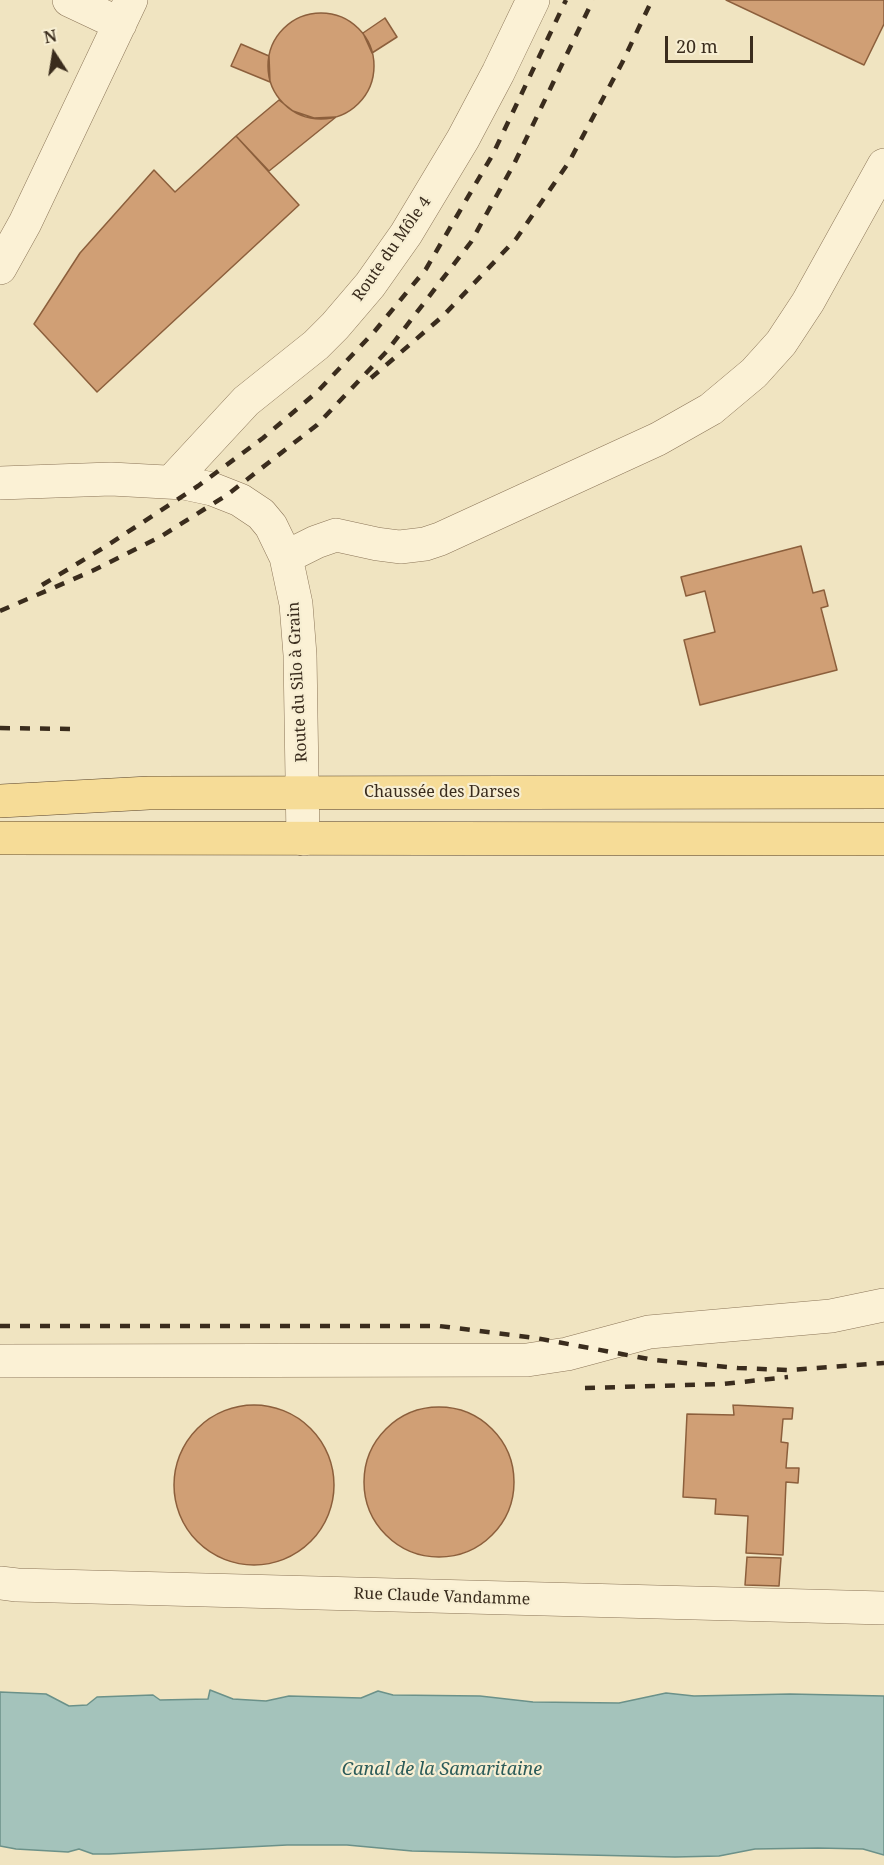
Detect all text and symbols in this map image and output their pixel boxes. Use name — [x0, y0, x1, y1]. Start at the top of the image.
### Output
north arrow — [24, 24, 84, 84]
text: N — [42, 24, 59, 48]
scale bar — [668, 24, 756, 62]
text: 20 m — [676, 34, 718, 58]
street label: Route du Môle 4 — [349, 193, 435, 305]
street label: Route du Silo à Grain — [284, 601, 312, 763]
street label: Chaussée des Darses — [364, 782, 520, 802]
street label: Rue Claude Vandamme — [353, 1584, 531, 1610]
water label: Canal de la Samaritaine — [342, 1759, 542, 1781]

